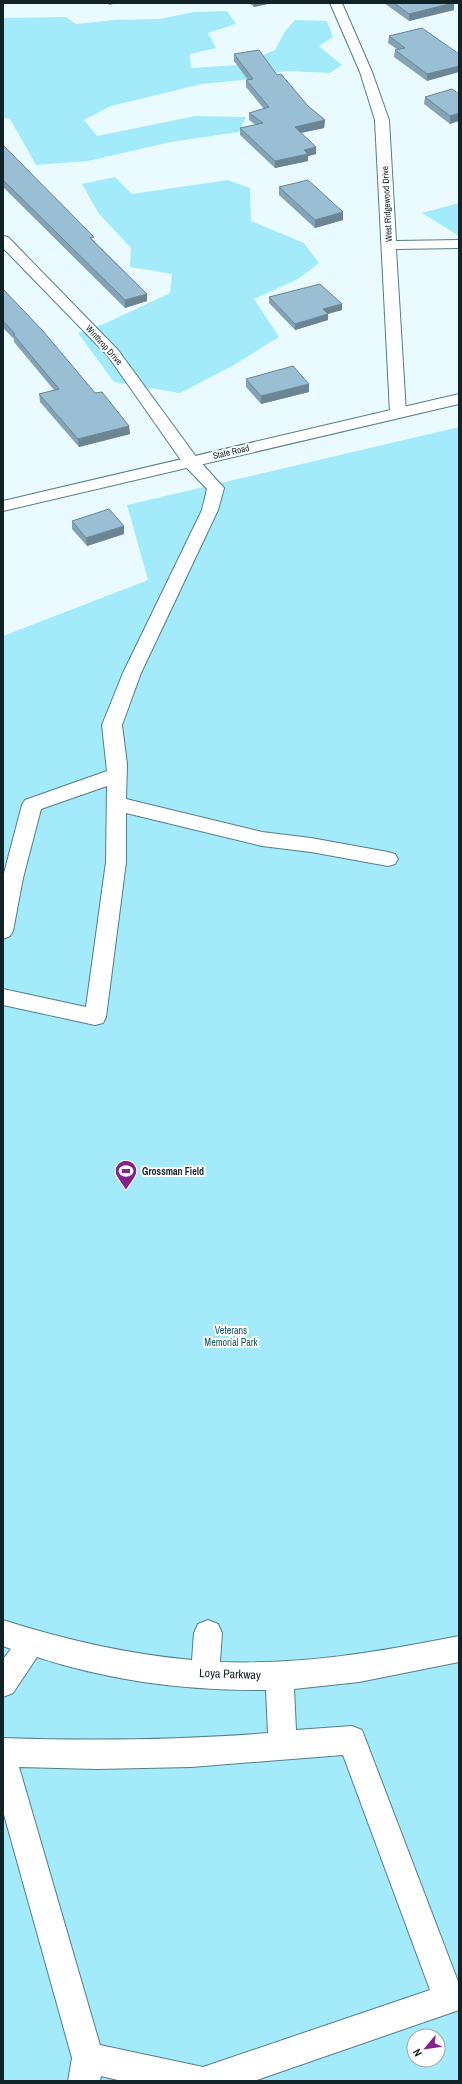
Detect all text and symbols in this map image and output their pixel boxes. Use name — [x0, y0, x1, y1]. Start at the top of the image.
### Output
street label: West Ridgewood Drive — [379, 166, 395, 242]
street label: Winthrop Drive — [83, 323, 125, 367]
street label: State Road — [212, 442, 250, 462]
sports icon: Grossman Field — [113, 1158, 139, 1191]
place label: Grossman Field — [142, 1165, 204, 1178]
park label: Veterans Memorial Park — [204, 1324, 259, 1349]
street label: Loya Parkway — [199, 1665, 261, 1683]
north arrow — [406, 2028, 446, 2068]
text: N — [410, 2047, 425, 2059]

